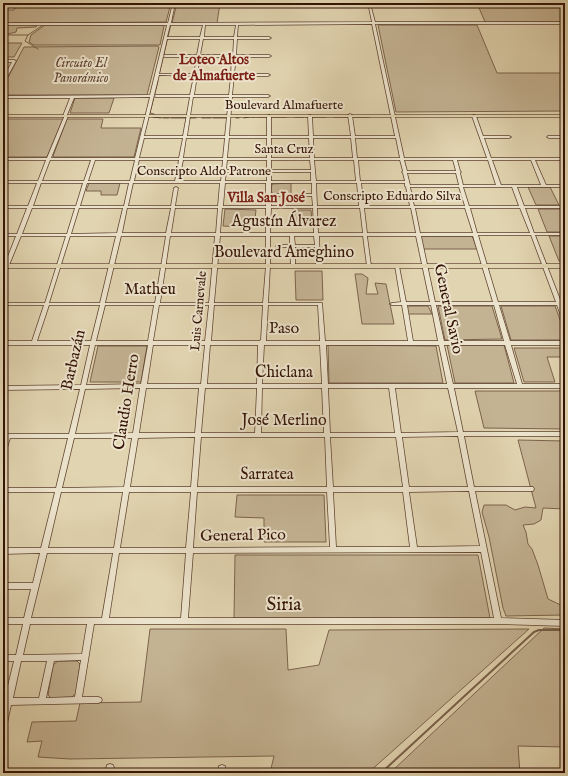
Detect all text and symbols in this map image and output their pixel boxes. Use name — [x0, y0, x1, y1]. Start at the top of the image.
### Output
district label: Loteo Altos de Almafuerte — [173, 51, 256, 85]
park label: Circuito El Panorámico — [53, 55, 109, 87]
street label: Boulevard Almafuerte — [225, 97, 343, 114]
street label: Santa Cruz — [255, 141, 313, 158]
street label: Conscripto Aldo Patrone — [137, 163, 271, 180]
street label: Conscripto Eduardo Silva — [323, 188, 461, 205]
district label: Villa San José — [226, 189, 305, 207]
street label: Agustín Álvarez — [231, 210, 336, 232]
street label: Boulevard Ameghino — [214, 243, 354, 263]
street label: General Savio — [429, 262, 467, 356]
street label: Luis Carnevale — [187, 270, 211, 352]
street label: Matheu — [124, 280, 176, 300]
street label: Paso — [269, 319, 300, 339]
street label: Barbazán — [57, 327, 91, 392]
street label: Claudio Herro — [110, 352, 145, 452]
street label: Chiclana — [255, 363, 313, 383]
street label: José Merlino — [239, 411, 327, 431]
street label: Sarratea — [240, 465, 294, 485]
street label: General Pico — [200, 525, 286, 547]
street label: Siria — [266, 593, 302, 617]

